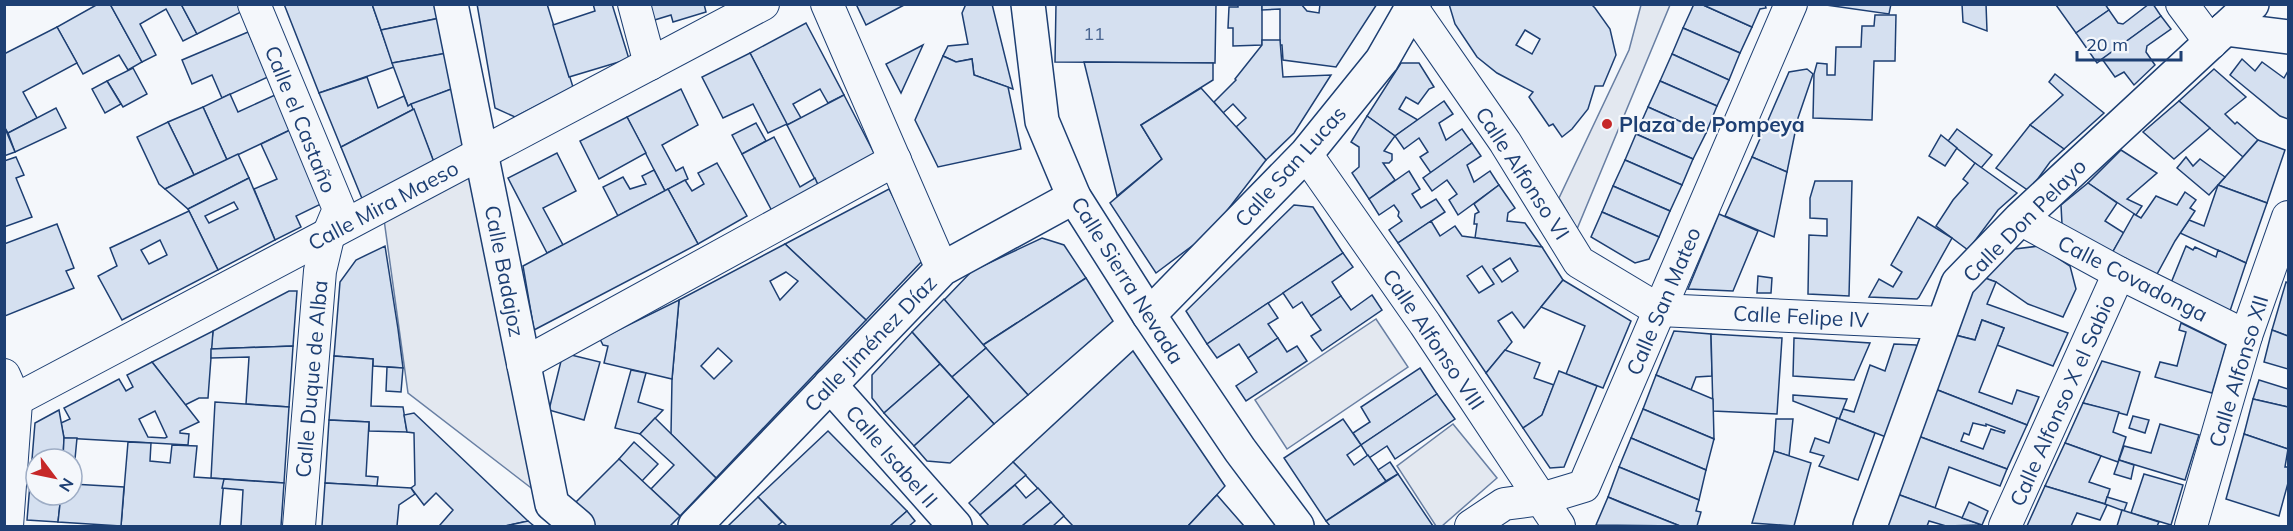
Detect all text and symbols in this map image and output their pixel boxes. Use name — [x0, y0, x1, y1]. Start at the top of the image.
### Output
house number: 11 — [1083, 22, 1105, 45]
scale bar — [2077, 24, 2180, 62]
text: 20 m — [2086, 33, 2128, 56]
street label: Calle el Castaño — [260, 42, 342, 196]
street label: Calle San Lucas — [1229, 100, 1351, 232]
street label: Calle Alfonso VI — [1470, 102, 1576, 244]
place label: Plaza de Pompeya — [1619, 111, 1805, 137]
marker: Plaza de Pompeya — [1600, 117, 1614, 131]
street label: Calle Don Pelayo — [1957, 153, 2091, 287]
street label: Calle Mira Maeso — [303, 154, 463, 256]
street label: Calle Sierra Nevada — [1066, 192, 1190, 368]
street label: Calle Badajoz — [480, 203, 530, 339]
street label: Calle San Mateo — [1620, 223, 1706, 379]
street label: Calle Covadonga — [2054, 229, 2212, 327]
street label: Calle Alfonso VIII — [1377, 264, 1491, 414]
street label: Calle Jiménez Díaz — [798, 269, 942, 417]
street label: Calle Duque de Alba — [289, 279, 333, 479]
street label: Calle Alfonso X el Sabio — [2003, 290, 2121, 510]
street label: Calle Alfonso XII — [2203, 292, 2273, 450]
street label: Calle Felipe IV — [1732, 299, 1870, 333]
street label: Calle Isabel II — [840, 399, 944, 513]
north arrow — [24, 447, 84, 507]
text: N — [55, 475, 78, 495]

